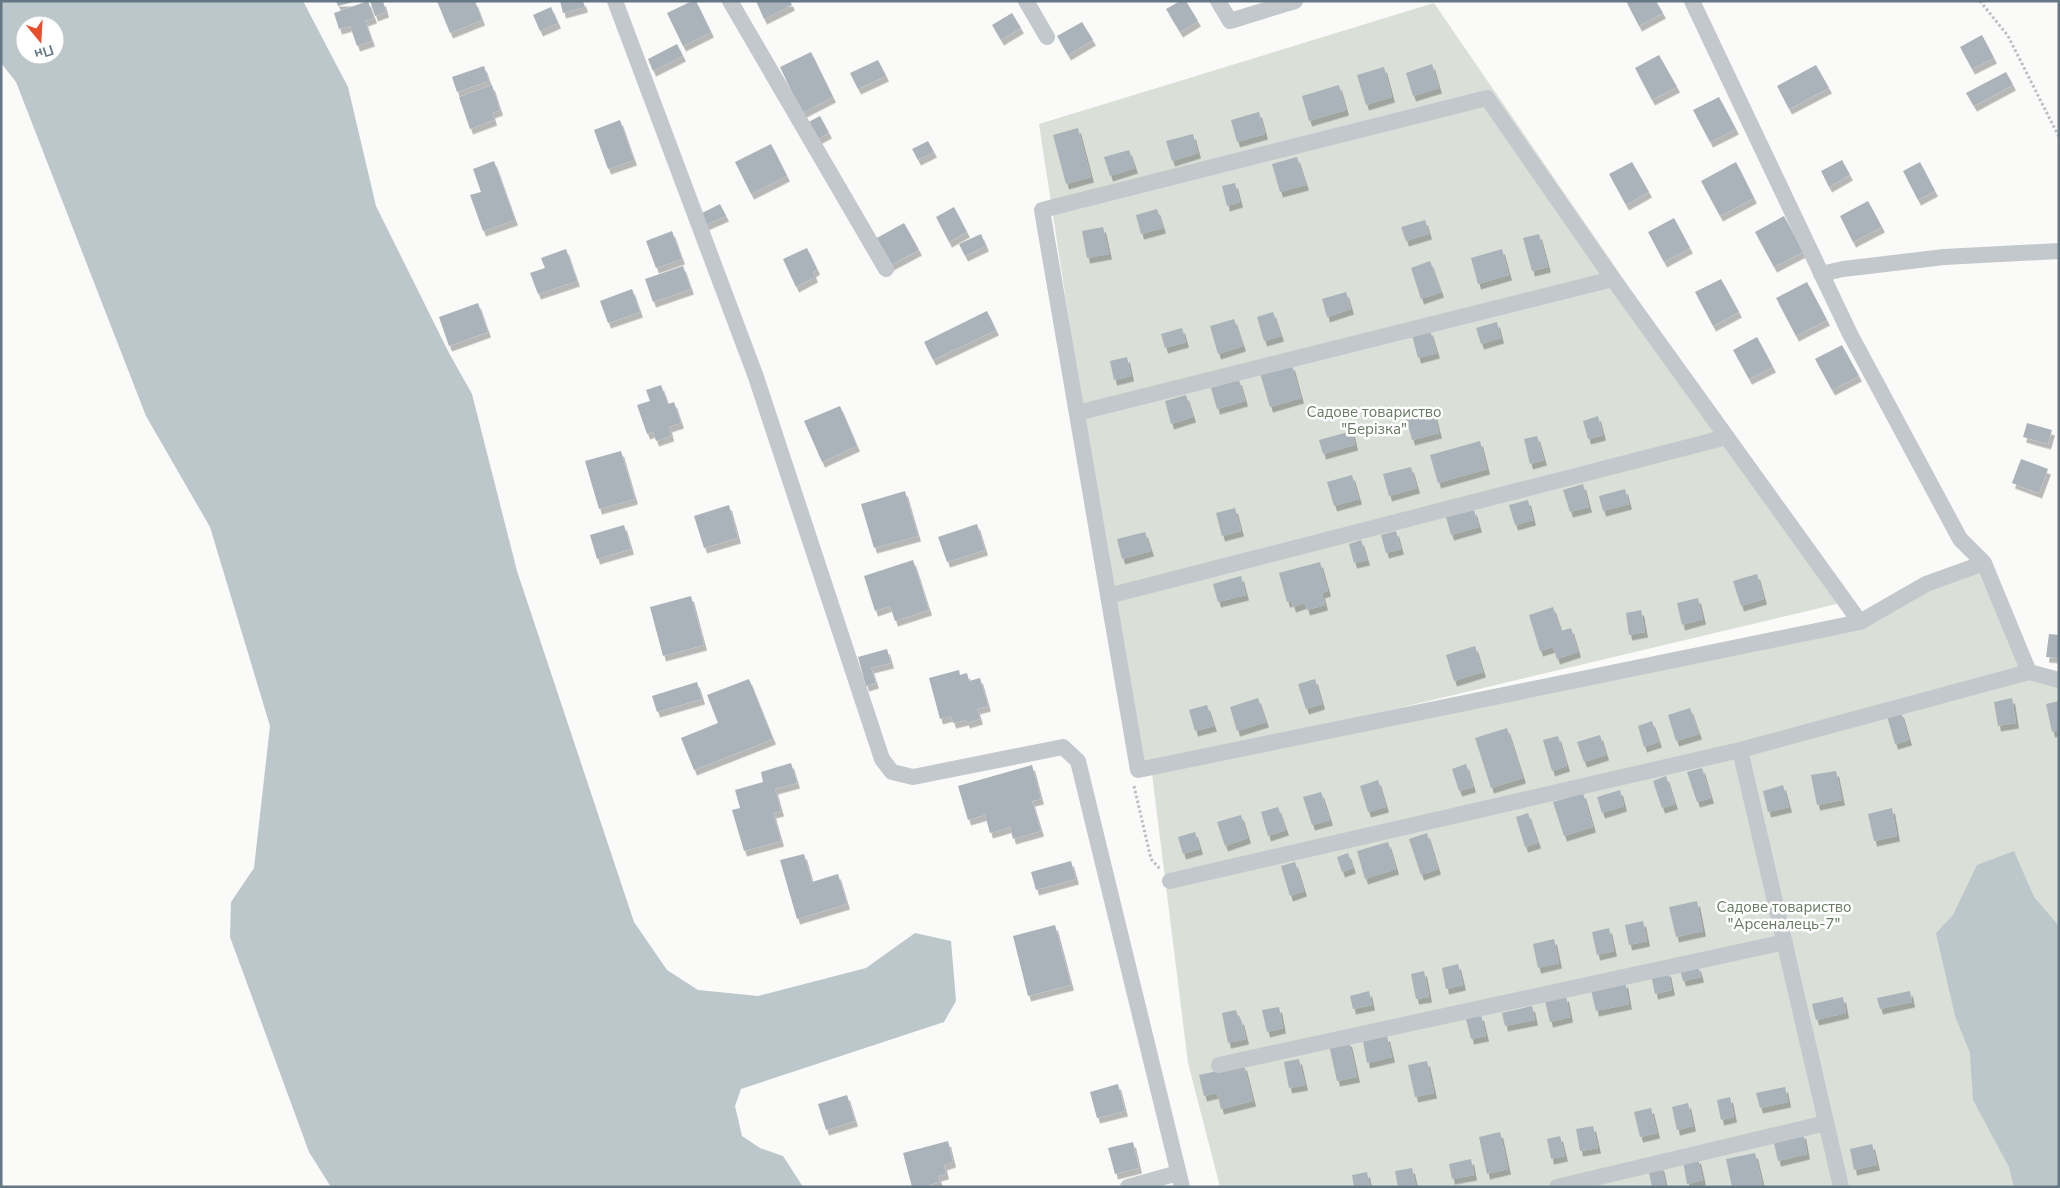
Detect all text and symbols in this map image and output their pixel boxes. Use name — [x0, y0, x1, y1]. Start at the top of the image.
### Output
north arrow — [15, 15, 65, 65]
text: Пн — [32, 40, 56, 64]
park label: Садове товариство "Берізка" — [1306, 402, 1442, 439]
park label: Садове товариство "Арсеналець-7" — [1716, 897, 1852, 934]

